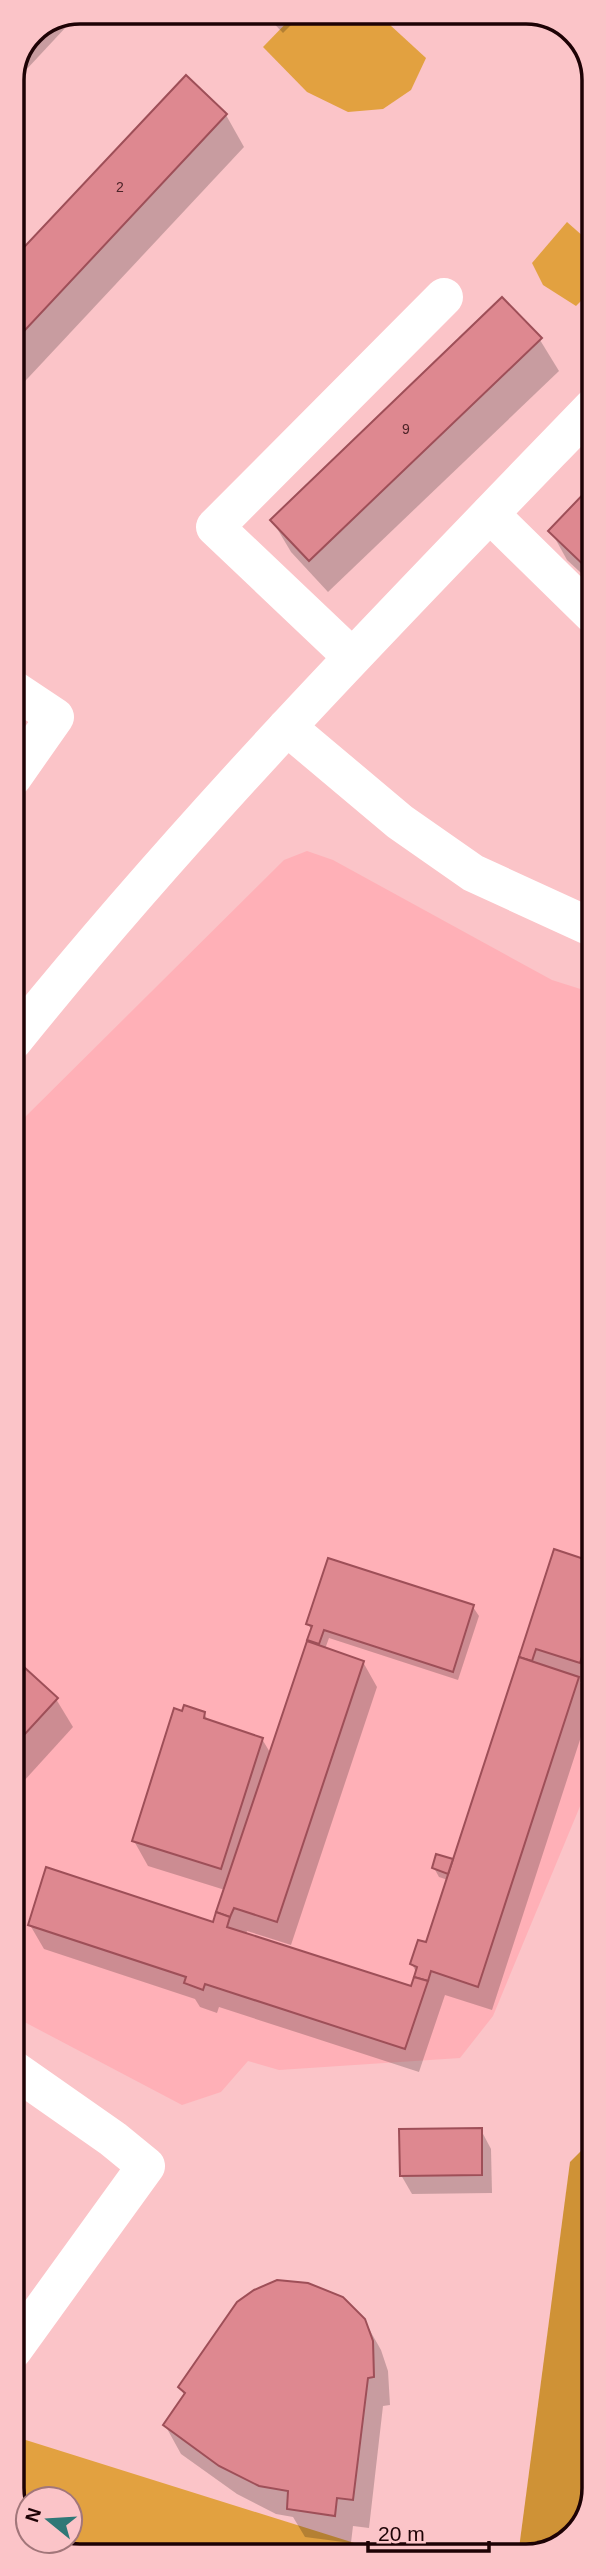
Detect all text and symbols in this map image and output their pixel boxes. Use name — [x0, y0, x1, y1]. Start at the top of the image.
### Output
house number: 2 — [116, 179, 124, 195]
house number: 9 — [402, 421, 410, 437]
north arrow — [14, 2485, 84, 2555]
text: N — [21, 2505, 45, 2525]
scale bar — [368, 2510, 489, 2554]
text: 20 m — [378, 2522, 425, 2545]

